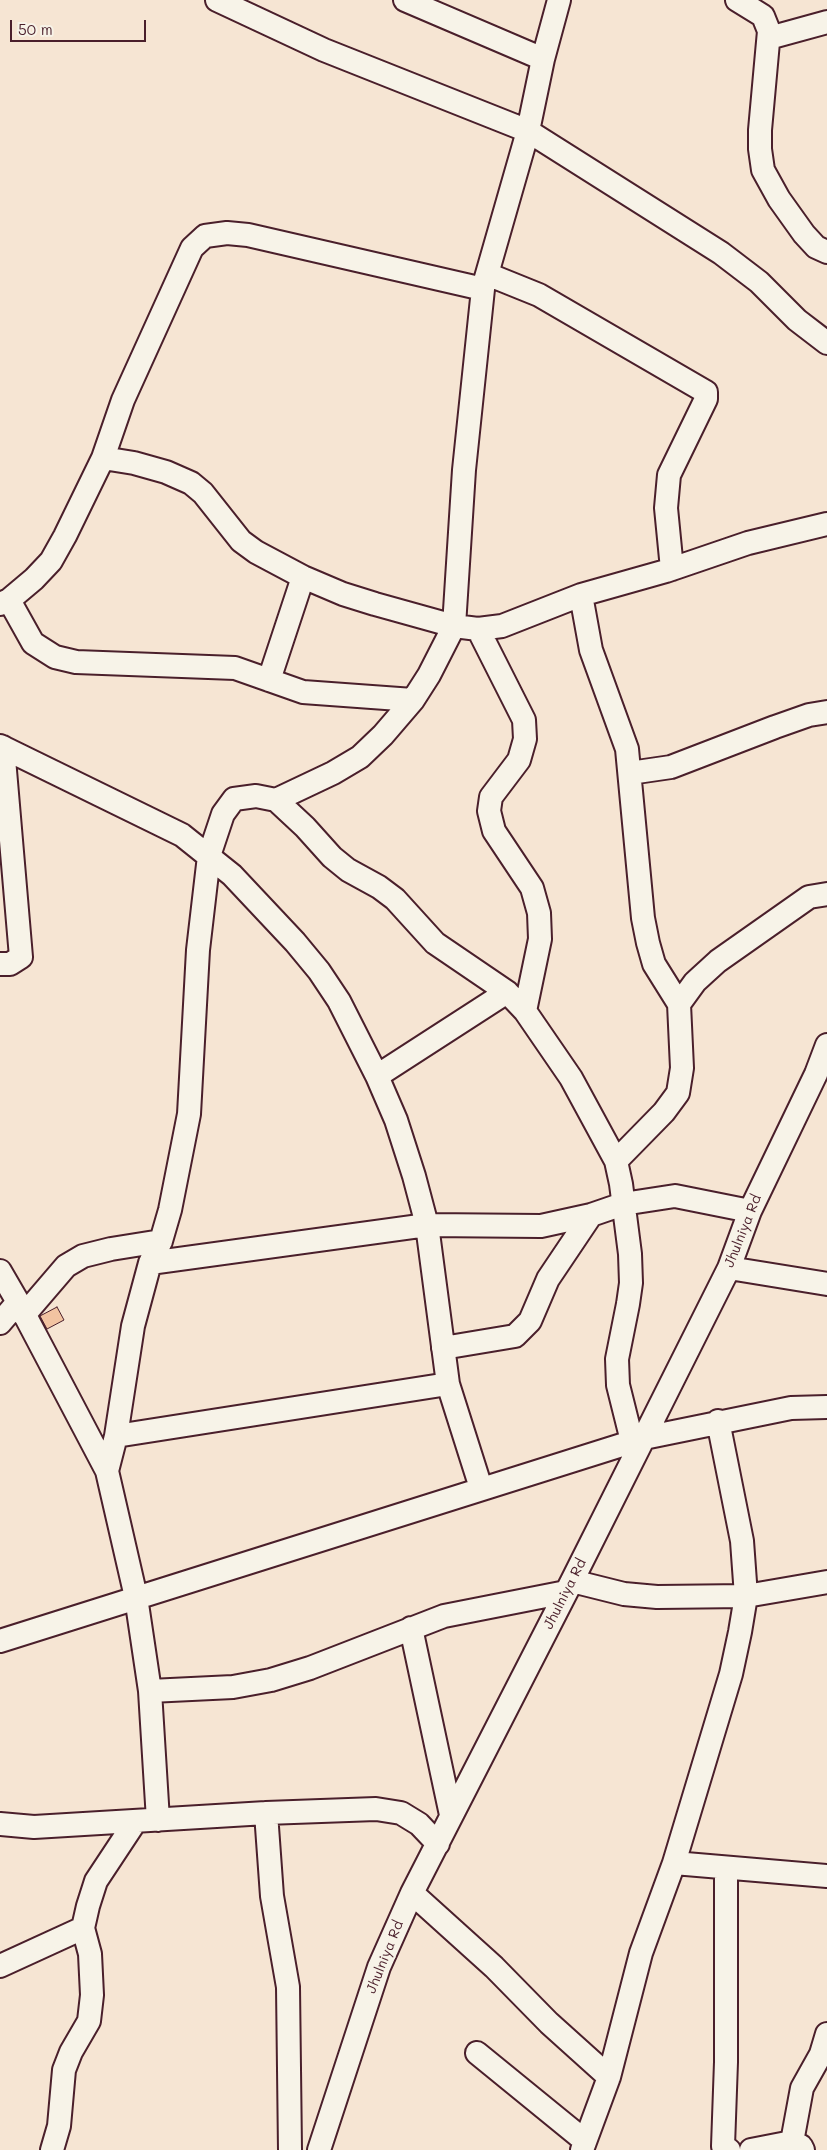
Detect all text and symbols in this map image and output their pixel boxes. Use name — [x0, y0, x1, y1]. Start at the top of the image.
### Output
scale bar — [12, 10, 149, 42]
text: 50 m — [18, 19, 53, 39]
street label: Jhulniya Rd — [721, 1192, 765, 1270]
street label: Jhulniya Rd — [540, 1556, 590, 1632]
street label: Jhulniya Rd — [363, 1918, 407, 1996]

